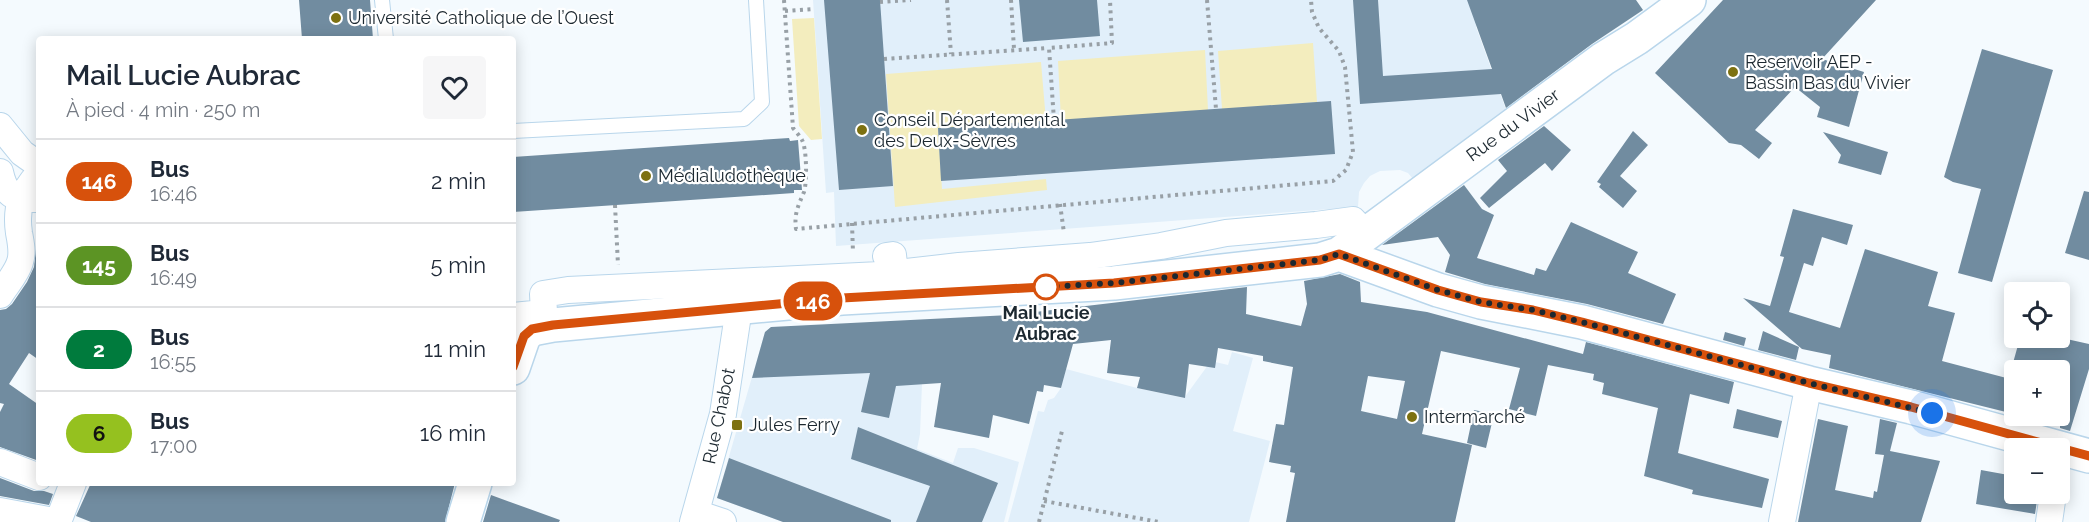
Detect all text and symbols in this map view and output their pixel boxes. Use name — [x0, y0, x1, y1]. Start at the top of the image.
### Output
place label: Université Catholique de l’Ouest — [348, 7, 614, 28]
marker: Université Catholique de l’Ouest — [329, 11, 343, 25]
place label: Reservoir AEP - Bassin Bas du Vivier — [1745, 51, 1911, 93]
button: heart — [423, 56, 486, 119]
text: Mail Lucie Aubrac — [66, 59, 301, 92]
marker: Reservoir AEP - Bassin Bas du Vivier — [1726, 65, 1740, 79]
street label: Rue du Vivier — [1462, 83, 1564, 165]
text: À pied · 4 min · 250 m — [66, 98, 260, 122]
place label: Conseil Départemental des Deux-Sèvres — [874, 109, 1065, 151]
marker: Conseil Départemental des Deux-Sèvres — [855, 123, 869, 137]
text: Bus — [150, 156, 189, 182]
place label: Médialudothèque — [658, 165, 806, 186]
text: 2 min — [431, 168, 486, 194]
text: 146 — [81, 169, 117, 194]
marker: Médialudothèque — [639, 169, 653, 183]
text: 16:46 — [150, 182, 197, 206]
text: Bus — [150, 240, 189, 266]
text: 5 min — [431, 252, 486, 278]
text: 145 — [82, 253, 116, 278]
text: 16:49 — [150, 266, 197, 290]
marker: Mail Lucie Aubrac — [1033, 274, 1059, 300]
line badge: 146 — [778, 282, 848, 320]
map controls — [2004, 282, 2070, 504]
button: locate — [2004, 282, 2070, 348]
text: 146 — [795, 289, 831, 314]
place label: Mail Lucie Aubrac — [1002, 302, 1090, 344]
text: Bus — [150, 324, 189, 350]
text: 11 min — [424, 336, 486, 362]
text: 2 — [93, 337, 105, 362]
text: 16:55 — [150, 350, 196, 374]
button: + — [2004, 360, 2070, 426]
street label: Rue Chabot — [698, 366, 739, 466]
your location — [1917, 398, 1947, 428]
place label: Intermarché — [1424, 406, 1525, 427]
text: Bus — [150, 408, 189, 434]
marker: Intermarché — [1405, 410, 1419, 424]
place label: Jules Ferry — [749, 414, 840, 435]
marker: Jules Ferry — [730, 418, 744, 432]
text: 16 min — [420, 420, 486, 446]
text: 6 — [93, 421, 105, 446]
text: 17:00 — [150, 434, 197, 458]
button: − — [2004, 438, 2070, 504]

